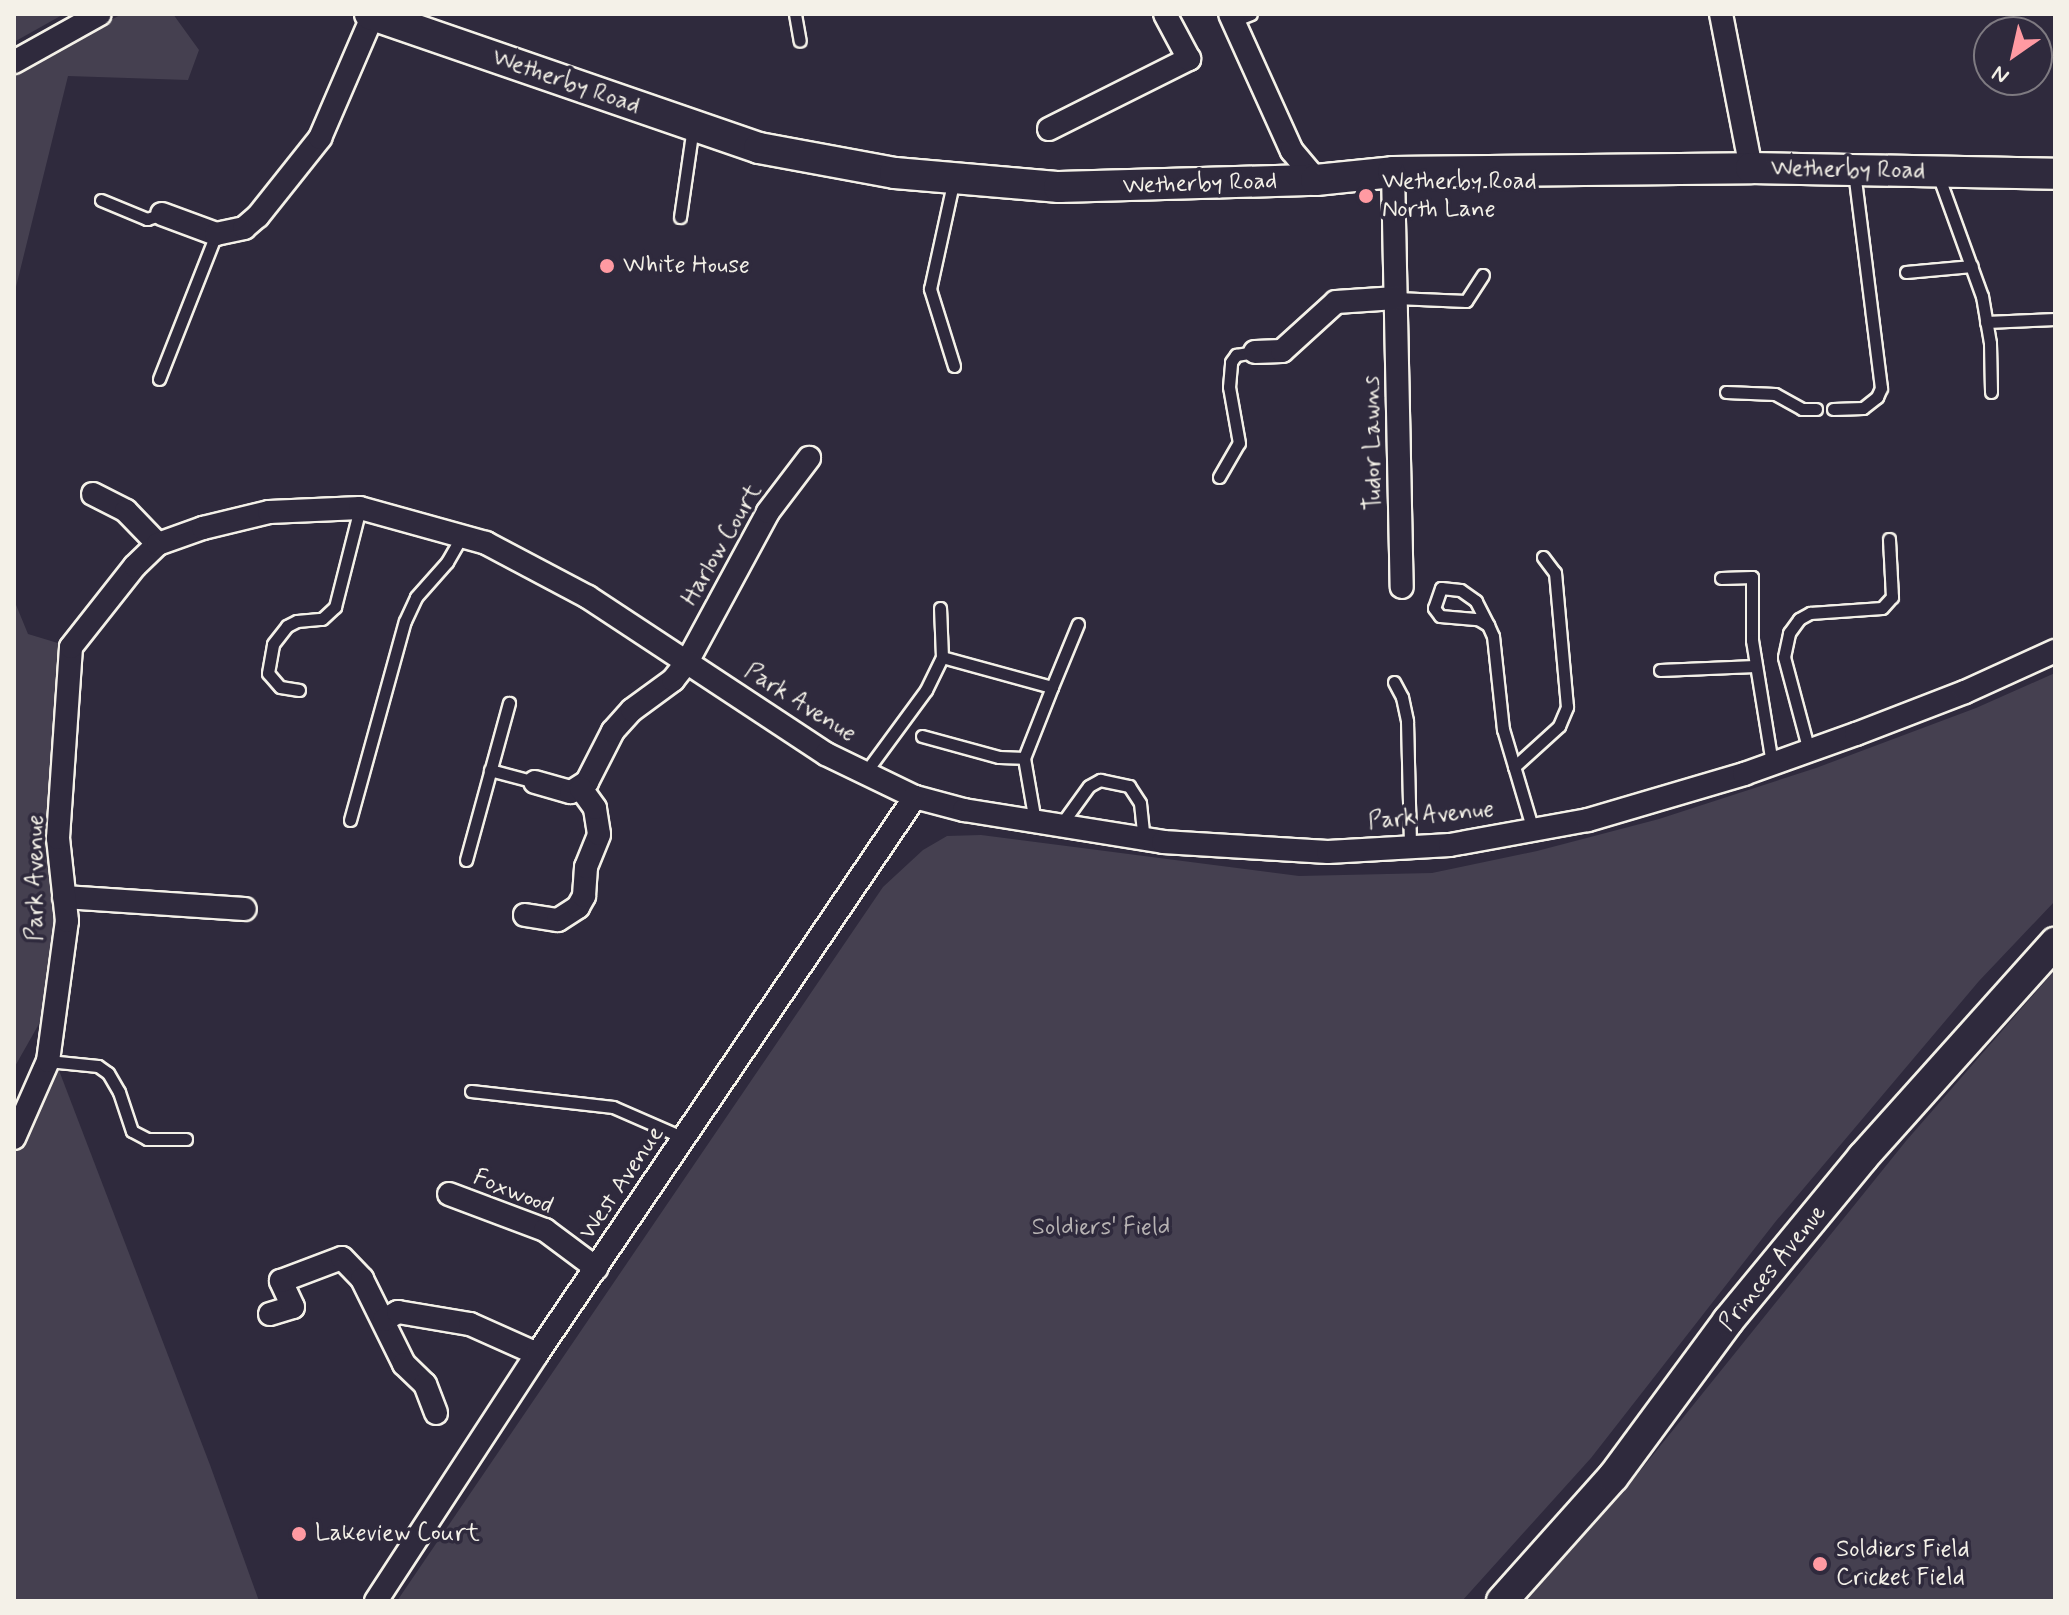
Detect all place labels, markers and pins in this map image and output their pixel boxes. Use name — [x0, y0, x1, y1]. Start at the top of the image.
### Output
place label: Wetherby Road North Lane — [1382, 168, 1537, 224]
marker: Wetherby Road North Lane — [1357, 187, 1375, 205]
place label: White House — [623, 252, 749, 280]
marker: White House — [598, 257, 616, 275]
place label: Lakeview Court — [315, 1520, 475, 1548]
marker: Lakeview Court — [290, 1525, 308, 1543]
place label: Soldiers Field Cricket Field — [1836, 1536, 1969, 1592]
marker: Soldiers Field Cricket Field — [1811, 1555, 1829, 1573]

